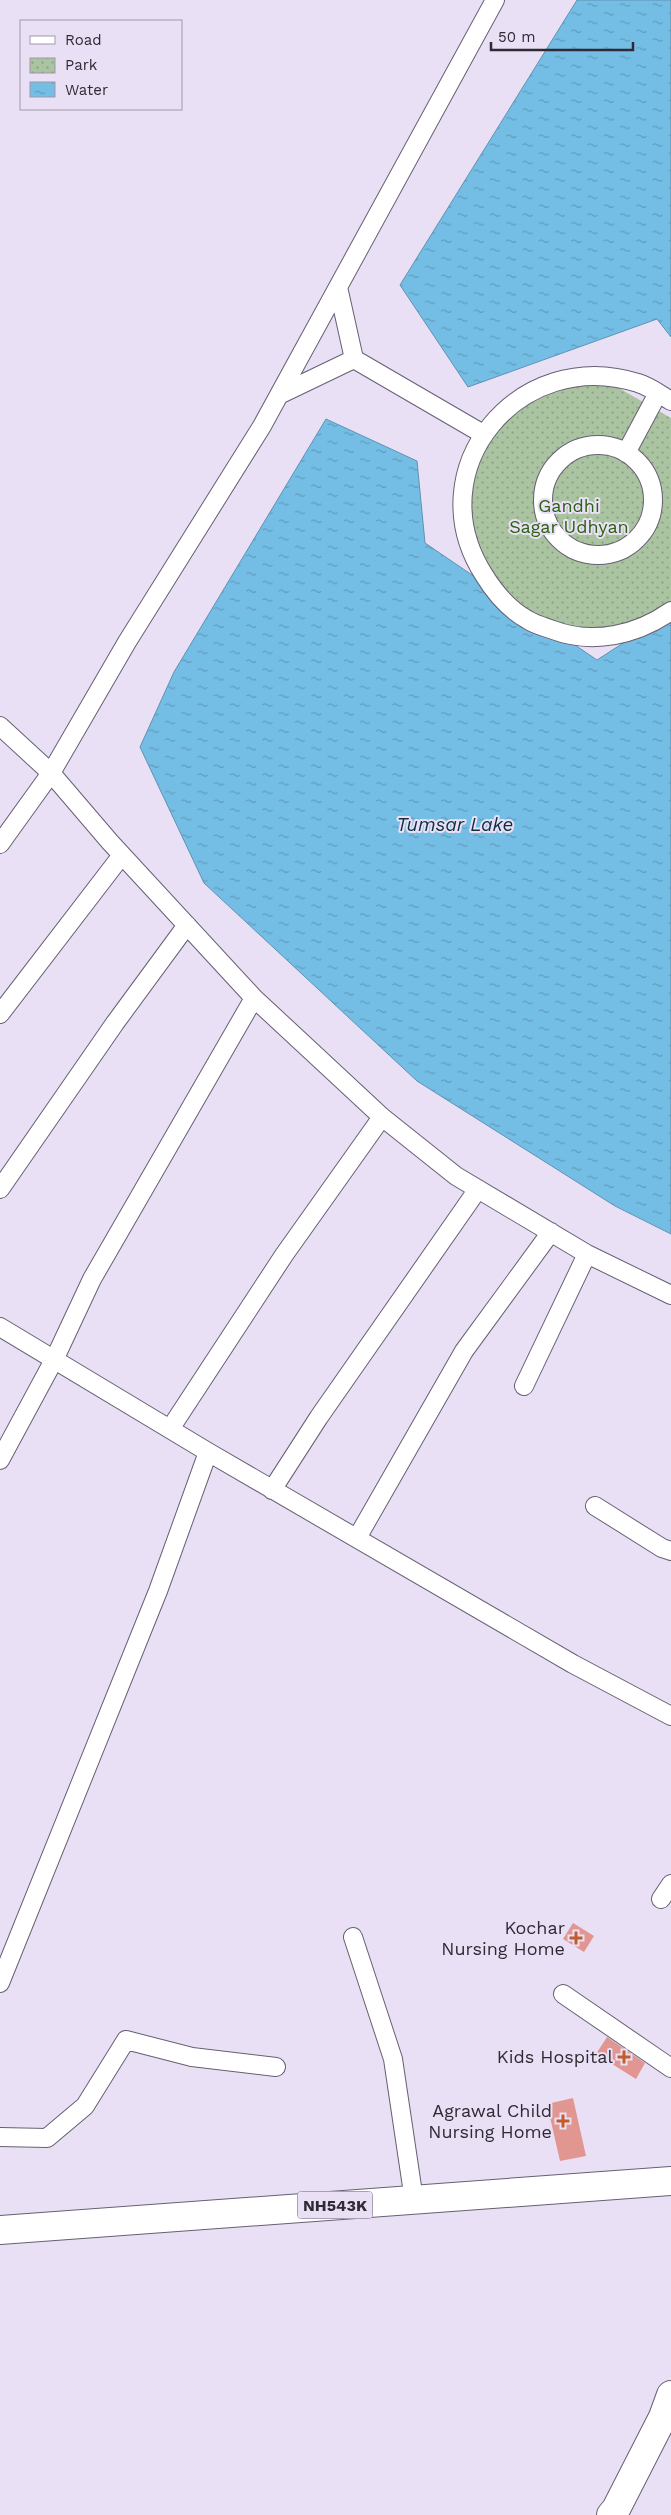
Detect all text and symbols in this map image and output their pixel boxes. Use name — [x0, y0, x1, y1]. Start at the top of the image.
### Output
legend — [20, 20, 182, 110]
scale bar — [491, 20, 634, 52]
text: 50 m — [498, 28, 535, 46]
text: Road — [65, 31, 102, 49]
text: Park — [65, 56, 98, 74]
text: Water — [65, 81, 108, 99]
park label: Gandhi Sagar Udhyan — [509, 495, 629, 537]
water label: Tumsar Lake — [397, 813, 513, 836]
place label: Kochar Nursing Home — [441, 1917, 565, 1959]
marker: Kochar Nursing Home — [569, 1931, 583, 1945]
place label: Kids Hospital — [497, 2046, 613, 2067]
marker: Kids Hospital — [617, 2050, 631, 2064]
place label: Agrawal Child Nursing Home — [428, 2100, 552, 2142]
marker: Agrawal Child Nursing Home — [556, 2114, 570, 2128]
road number: NH543K — [298, 2192, 372, 2218]

